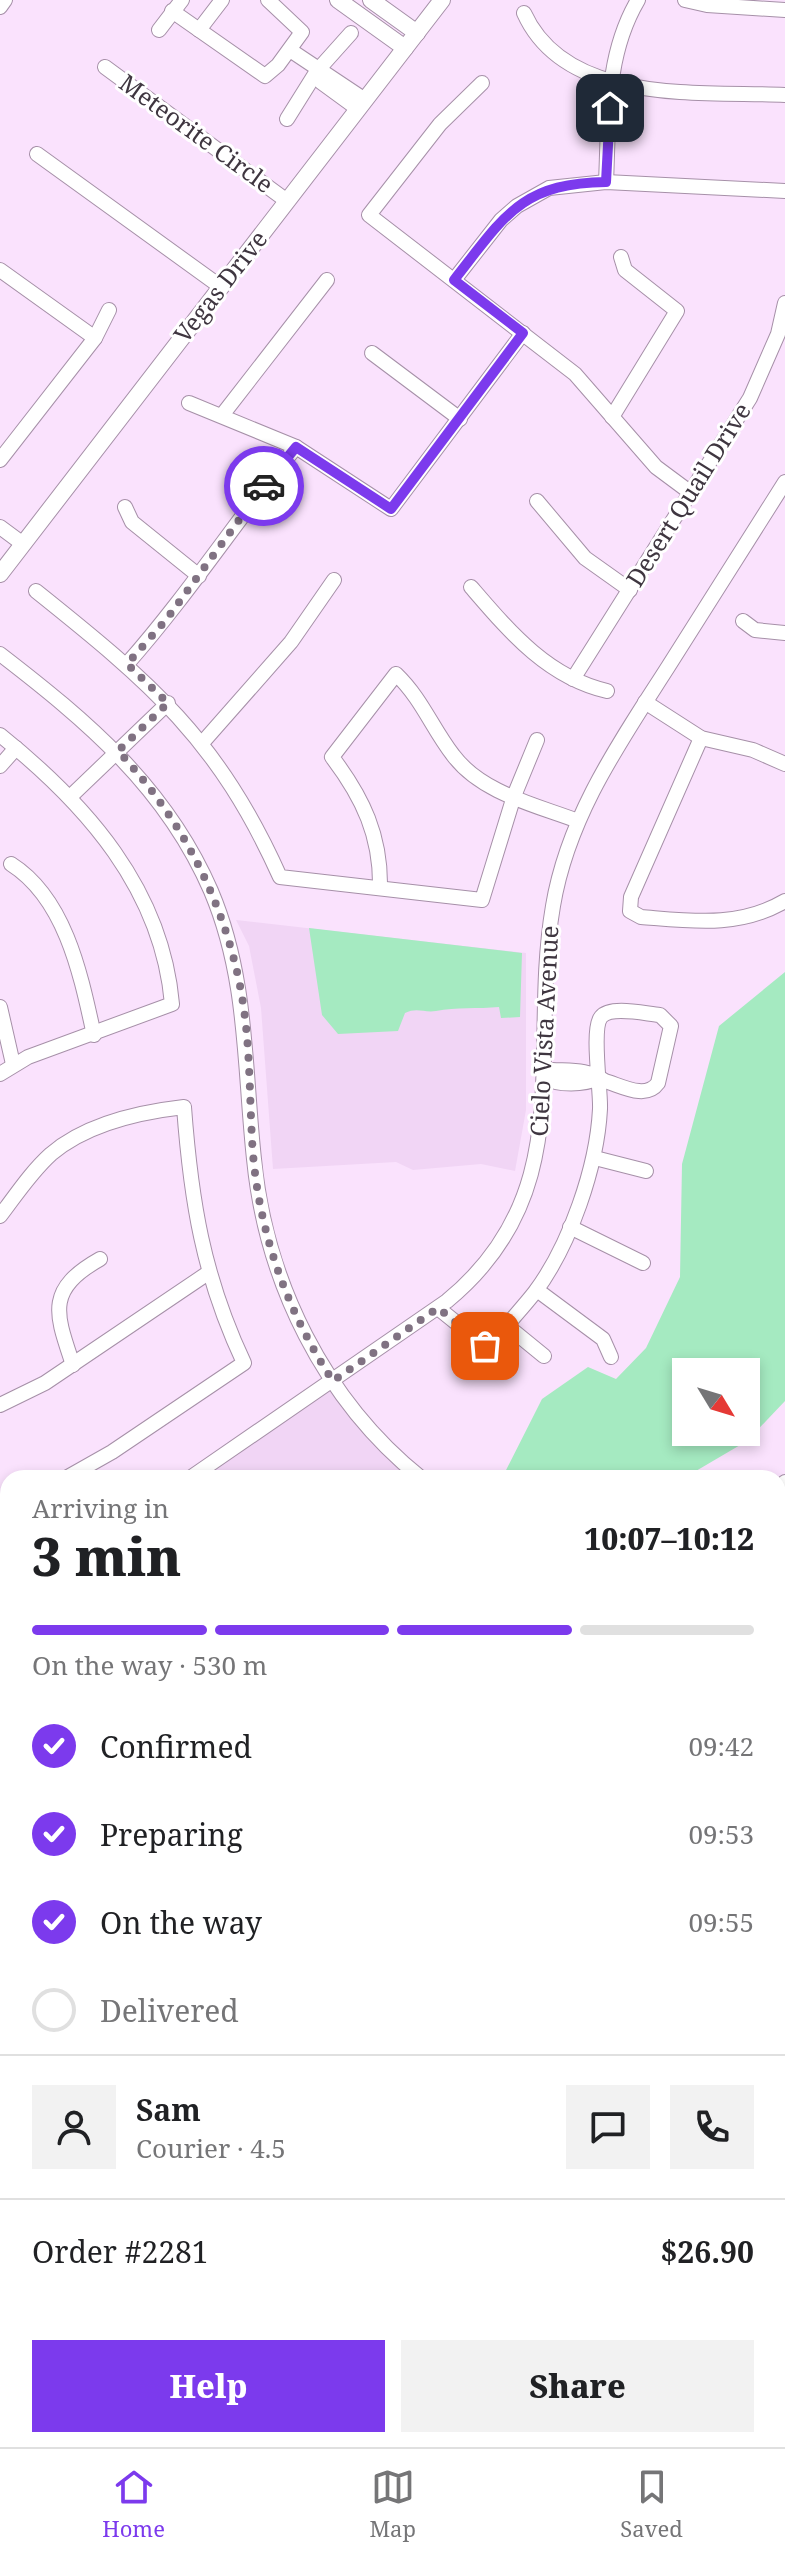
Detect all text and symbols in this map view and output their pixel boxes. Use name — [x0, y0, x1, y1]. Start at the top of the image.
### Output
street label: Meteorite Circle — [113, 66, 281, 200]
pin — [576, 74, 644, 142]
icon: home — [588, 86, 632, 130]
street label: Vegas Drive — [165, 223, 274, 349]
street label: Desert Quail Drive — [618, 396, 758, 592]
courier — [224, 446, 304, 526]
icon: car — [242, 464, 286, 508]
street label: Cielo Vista Avenue — [521, 924, 566, 1137]
pin — [451, 1312, 519, 1380]
icon: bag — [463, 1324, 507, 1368]
north arrow — [672, 1358, 760, 1446]
map controls — [672, 1358, 760, 1446]
text: Arriving in — [32, 1490, 169, 1526]
text: 10:07–10:12 — [584, 1518, 754, 1559]
text: 3 min — [32, 1520, 181, 1591]
text: On the way · 530 m — [32, 1647, 267, 1683]
icon: check — [32, 1724, 76, 1768]
text: Confirmed — [100, 1726, 252, 1767]
text: 09:42 — [688, 1728, 754, 1764]
icon: check — [32, 1812, 76, 1856]
text: Preparing — [100, 1814, 243, 1855]
text: 09:53 — [688, 1816, 754, 1852]
icon: check — [32, 1900, 76, 1944]
text: On the way — [100, 1902, 262, 1943]
text: 09:55 — [688, 1904, 754, 1940]
text: Delivered — [100, 1990, 239, 2031]
button: person — [32, 2085, 116, 2169]
button: chat — [566, 2085, 650, 2169]
button: phone — [670, 2085, 754, 2169]
text: Sam — [136, 2089, 201, 2130]
text: Courier · 4.5 — [136, 2130, 286, 2166]
text: Order #2281 — [32, 2231, 209, 2272]
text: $26.90 — [660, 2231, 754, 2272]
button: Help — [32, 2340, 385, 2432]
button: Share — [401, 2340, 754, 2432]
tab: Home — [102, 2465, 165, 2543]
tab: Map — [369, 2465, 416, 2543]
tab: Saved — [620, 2465, 683, 2543]

